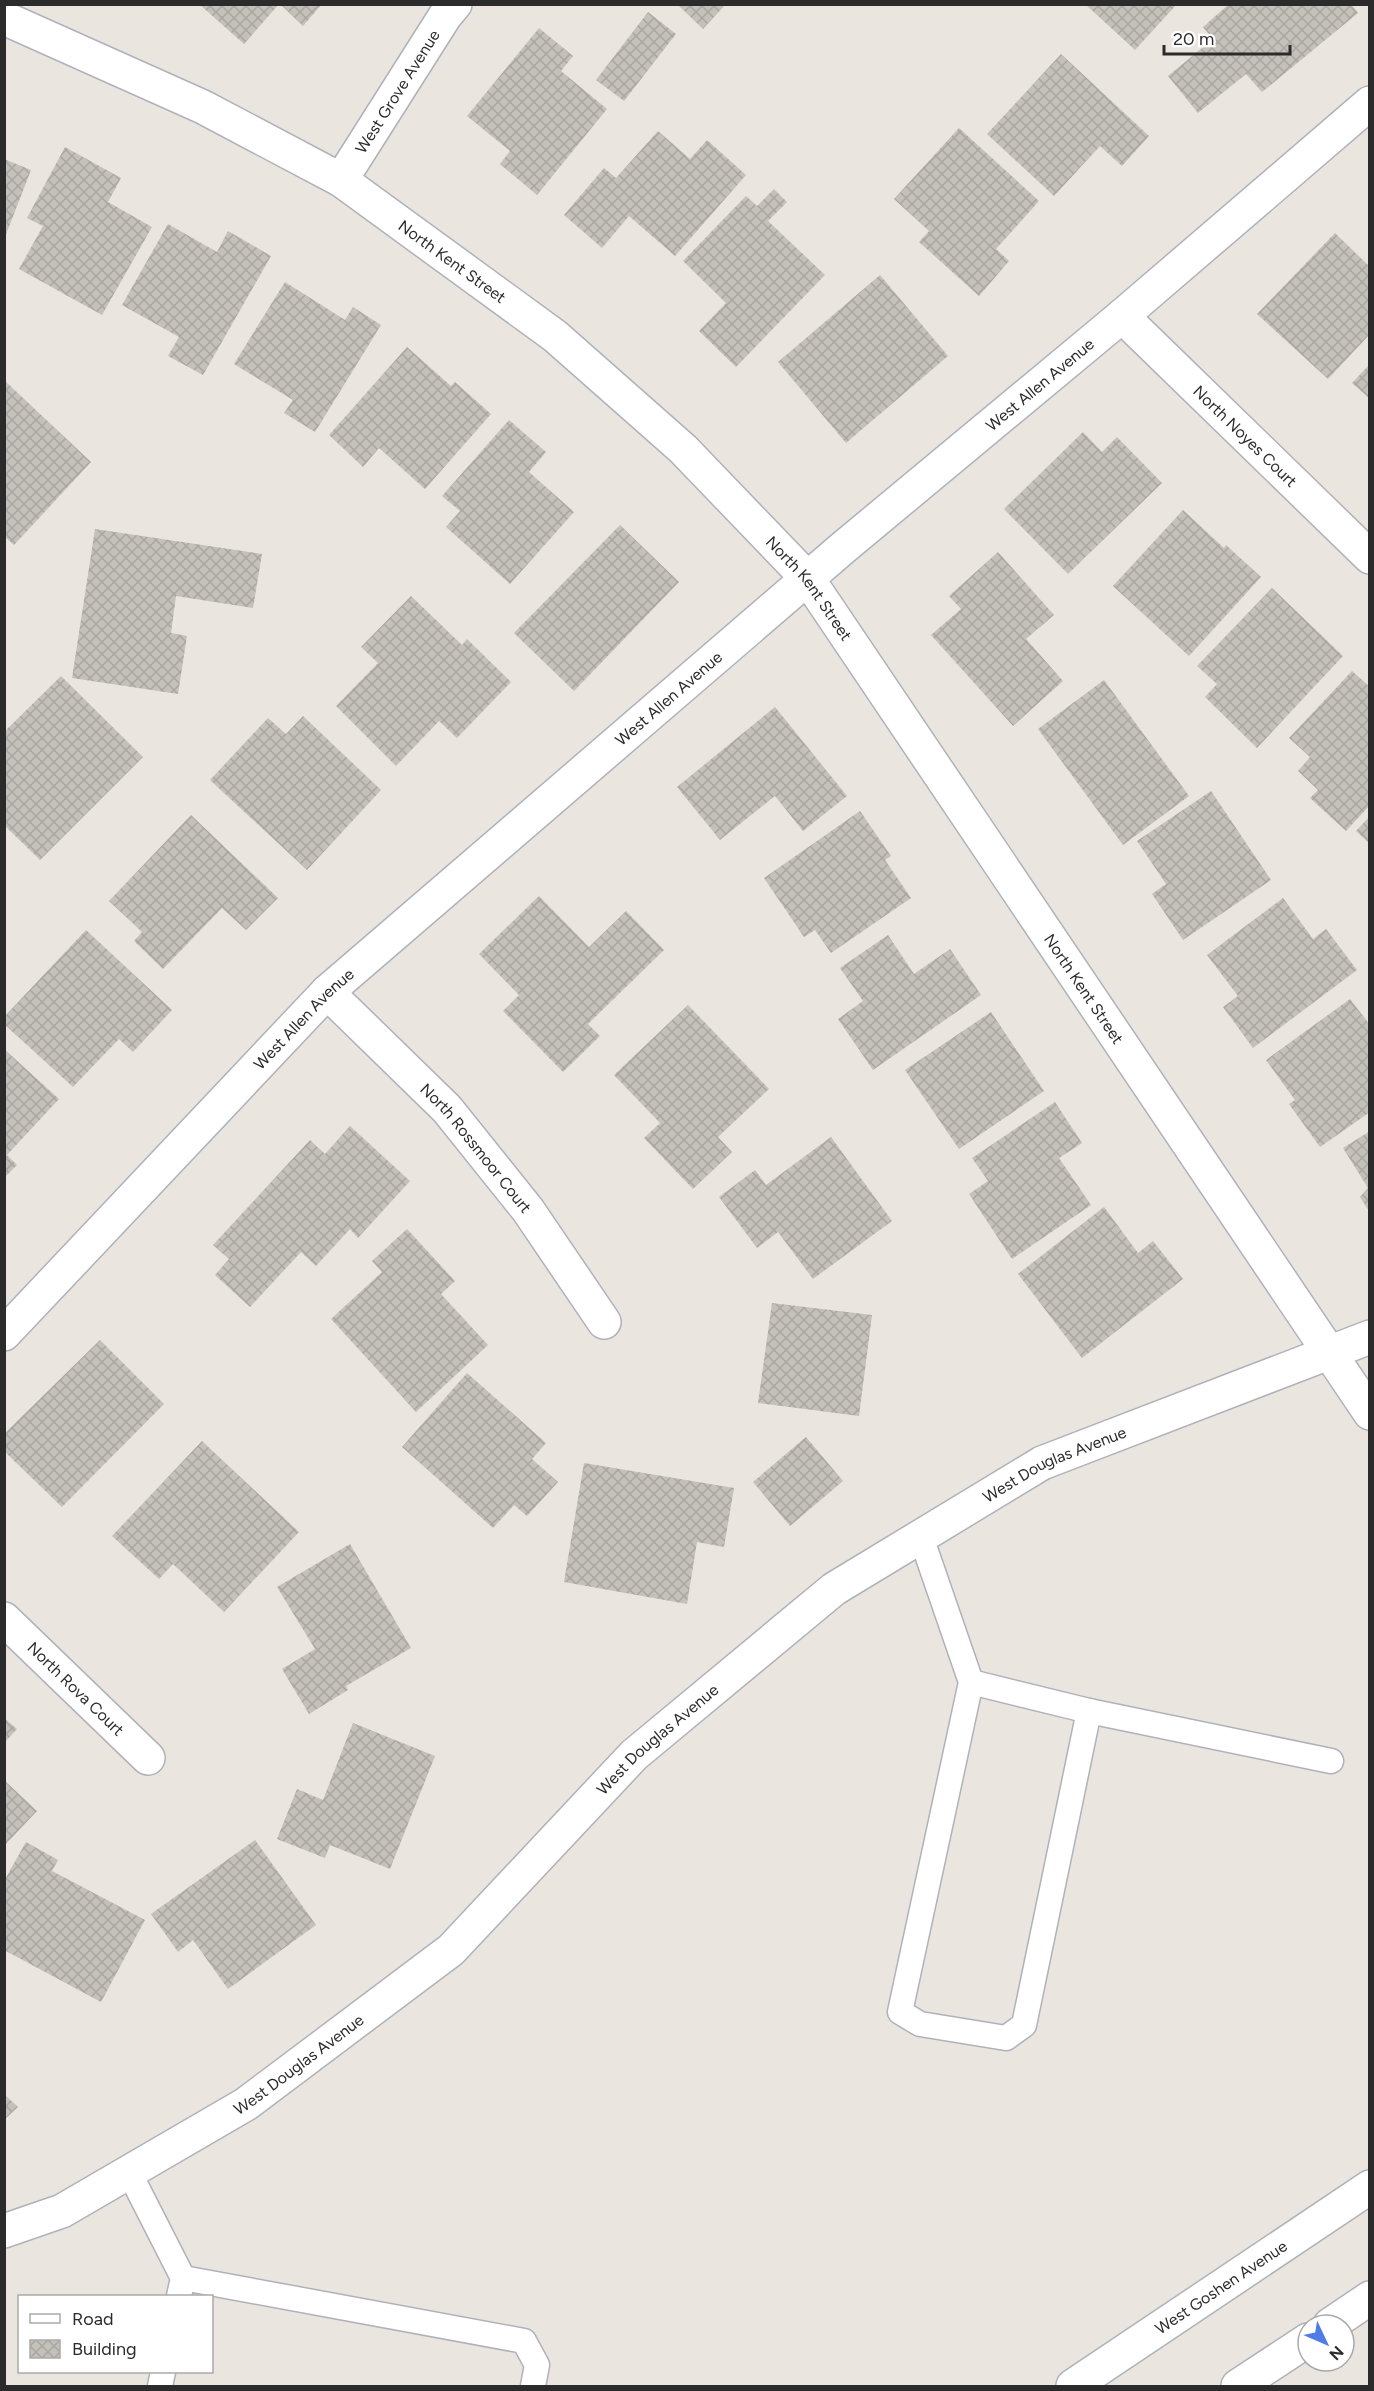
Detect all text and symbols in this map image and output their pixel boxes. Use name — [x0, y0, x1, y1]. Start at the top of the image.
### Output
scale bar — [1164, 18, 1290, 56]
street label: West Grove Avenue — [351, 26, 444, 157]
text: 20 m — [1173, 28, 1214, 50]
street label: North Kent Street — [395, 216, 510, 307]
street label: West Allen Avenue — [982, 334, 1098, 435]
street label: North Noyes Court — [1189, 382, 1301, 491]
street label: North Kent Street — [762, 532, 856, 644]
street label: West Allen Avenue — [612, 647, 726, 750]
street label: North Kent Street — [1040, 930, 1127, 1047]
street label: West Allen Avenue — [250, 964, 358, 1074]
street label: North Rossmoor Court — [416, 1079, 535, 1217]
street label: West Douglas Avenue — [980, 1422, 1129, 1507]
street label: North Rova Court — [23, 1638, 128, 1740]
street label: West Douglas Avenue — [593, 1680, 722, 1799]
street label: West Douglas Avenue — [231, 2010, 368, 2119]
street label: West Goshen Avenue — [1152, 2236, 1291, 2338]
legend — [18, 2295, 213, 2373]
text: Road — [72, 2308, 113, 2330]
north arrow — [1296, 2313, 1356, 2373]
text: Building — [72, 2338, 137, 2360]
text: N — [1325, 2342, 1348, 2364]

